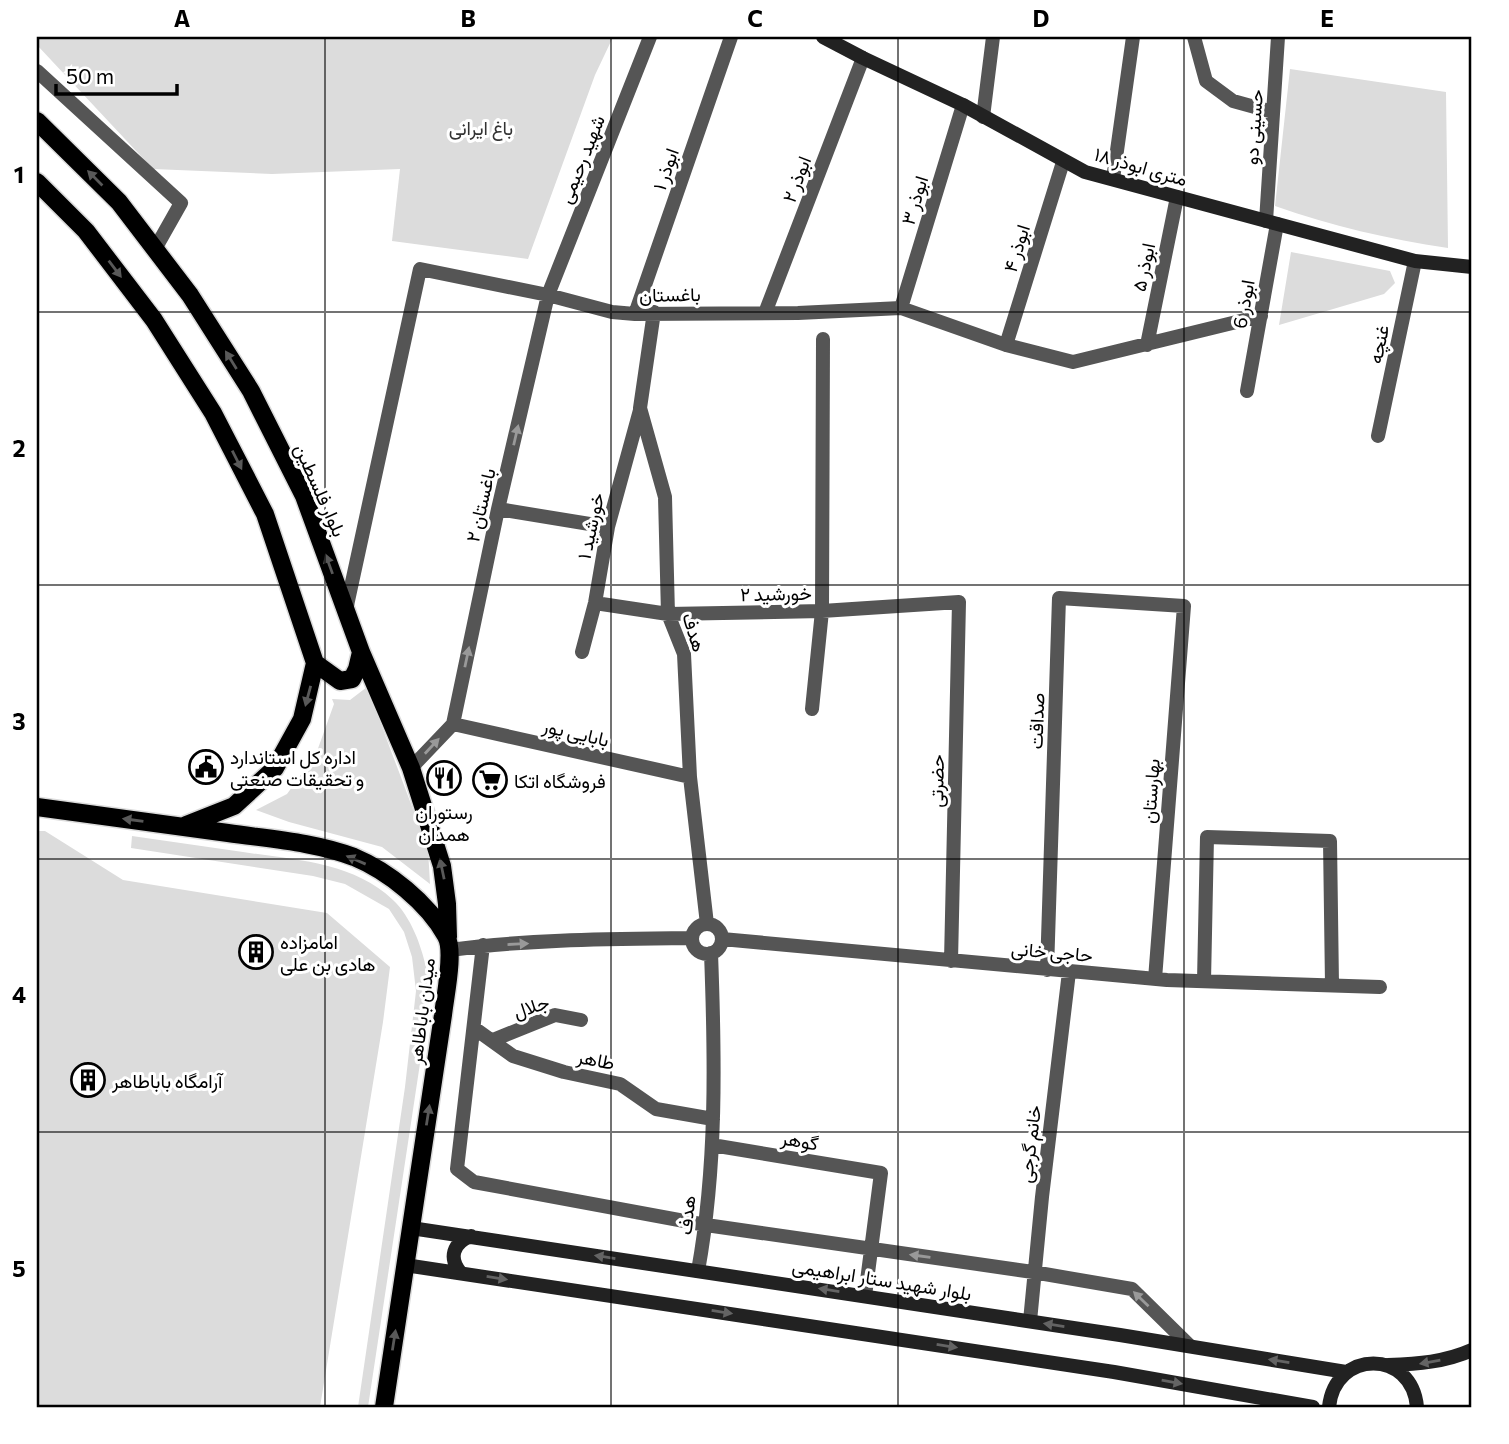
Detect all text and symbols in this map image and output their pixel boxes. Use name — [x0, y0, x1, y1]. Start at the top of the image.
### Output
text: A — [174, 4, 191, 32]
text: B — [460, 4, 476, 32]
text: C — [747, 4, 763, 32]
text: D — [1033, 4, 1050, 32]
text: E — [1320, 4, 1334, 32]
scale bar — [56, 52, 177, 96]
text: 50 m — [66, 63, 114, 88]
street label: حسینی دو — [1239, 89, 1268, 166]
street label: شهید رحیمی — [553, 111, 610, 207]
park label: باغ ایرانی — [449, 116, 513, 141]
street label: ۱۸ متری ابوذر — [1092, 142, 1190, 191]
street label: ابوذر ۱ — [647, 145, 684, 193]
street label: ابوذر ۲ — [777, 153, 816, 206]
text: 1 — [14, 160, 24, 188]
one-way arrow — [86, 170, 103, 187]
street label: ابوذر ۳ — [896, 173, 933, 228]
street label: ابوذر ۴ — [998, 221, 1035, 275]
street label: ابوذر ۵ — [1127, 241, 1160, 294]
one-way arrow — [108, 260, 122, 278]
street label: ابوذر 6 — [1227, 278, 1260, 330]
street label: باغستان — [639, 282, 701, 307]
street label: غنچه — [1363, 322, 1396, 366]
one-way arrow — [224, 350, 237, 370]
one-way arrow — [510, 424, 521, 446]
text: 2 — [12, 434, 26, 462]
street label: بلوار فلسطین — [289, 440, 352, 541]
one-way arrow — [232, 450, 243, 470]
street label: باغستان ۲ — [460, 466, 501, 544]
street label: خورشید ۱ — [572, 491, 609, 562]
one-way arrow — [324, 554, 335, 575]
street label: خورشید ۲ — [740, 581, 812, 606]
street label: هدف — [678, 610, 712, 654]
one-way arrow — [461, 646, 472, 668]
one-way arrow — [302, 686, 313, 708]
street label: صداقت — [1024, 692, 1048, 750]
text: 3 — [12, 707, 26, 735]
street label: بابایی پور — [539, 713, 611, 754]
one-way arrow — [423, 738, 439, 755]
place label: اداره کل استاندارد و تحقیقات صنعتی — [230, 745, 364, 791]
public building icon: اداره کل استاندارد و تحقیقات صنعتی — [187, 748, 225, 786]
street label: حضرتی — [924, 754, 949, 808]
street label: بهارستان — [1136, 758, 1165, 824]
restaurant icon: رستوران همدان — [425, 759, 463, 797]
supermarket icon: فروشگاه اتکا — [471, 761, 509, 799]
place label: فروشگاه اتکا — [514, 769, 606, 793]
place label: رستوران همدان — [415, 800, 473, 845]
one-way arrow — [122, 814, 144, 825]
one-way arrow — [346, 854, 367, 865]
one-way arrow — [436, 858, 447, 880]
place label: امامزاده هادی بن علی — [280, 930, 376, 976]
building icon: امامزاده هادی بن علی — [237, 933, 275, 971]
street label: حاجی خانی — [1010, 936, 1094, 967]
one-way arrow — [507, 938, 529, 949]
street label: میدان باباطاهر — [403, 956, 440, 1067]
text: 4 — [12, 980, 26, 1008]
street label: جلال — [510, 989, 552, 1024]
street label: طاهر — [574, 1044, 617, 1075]
building icon: آرامگاه باباطاهر — [69, 1061, 107, 1099]
place label: آرامگاه باباطاهر — [111, 1069, 224, 1093]
one-way arrow — [423, 1104, 434, 1126]
street label: خانم گرجی — [1013, 1104, 1047, 1184]
street label: گوهر — [778, 1125, 820, 1156]
street label: هدف — [672, 1194, 700, 1236]
one-way arrow — [909, 1250, 931, 1261]
one-way arrow — [593, 1251, 615, 1262]
street label: بلوار شهید ستار ابراهیمی — [791, 1253, 973, 1306]
text: 5 — [12, 1254, 26, 1282]
one-way arrow — [486, 1273, 508, 1284]
one-way arrow — [818, 1285, 840, 1296]
one-way arrow — [1133, 1290, 1150, 1307]
one-way arrow — [711, 1307, 733, 1318]
one-way arrow — [1043, 1319, 1065, 1330]
one-way arrow — [389, 1329, 400, 1351]
one-way arrow — [936, 1341, 958, 1352]
one-way arrow — [1268, 1355, 1290, 1366]
one-way arrow — [1419, 1357, 1441, 1368]
one-way arrow — [1161, 1377, 1183, 1388]

